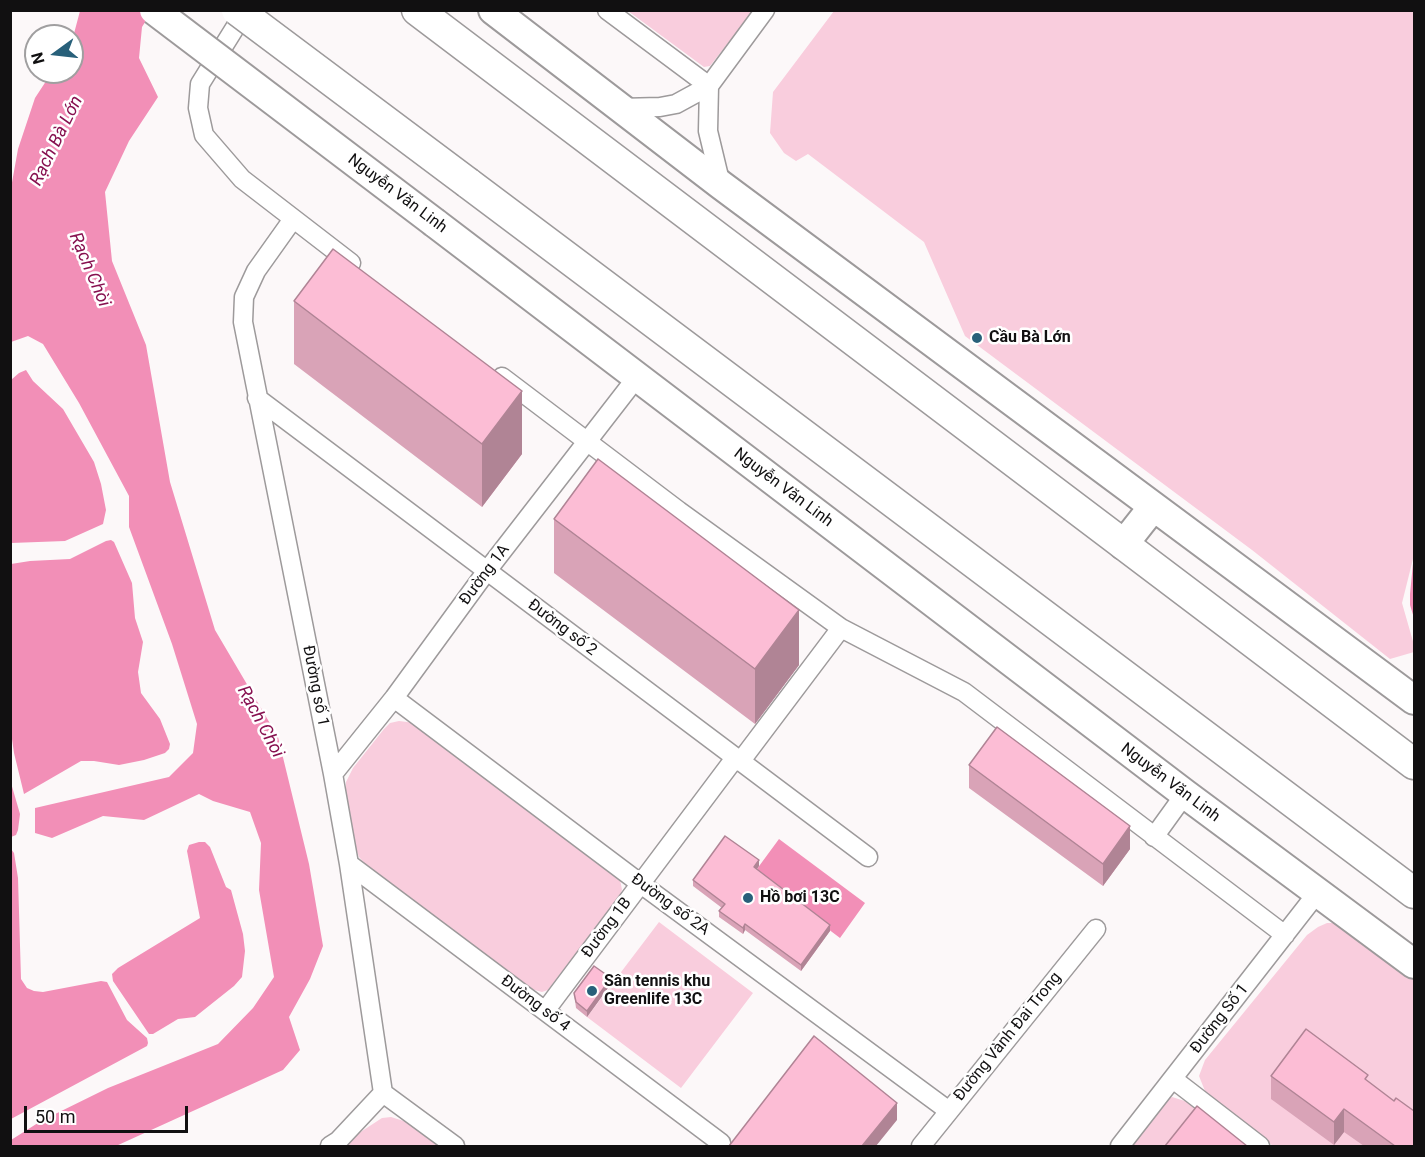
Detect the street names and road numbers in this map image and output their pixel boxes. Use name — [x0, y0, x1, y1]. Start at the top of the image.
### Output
street label: Nguyễn Văn Linh — [344, 150, 450, 238]
street label: Nguyễn Văn Linh — [730, 444, 836, 532]
street label: Đường 1A — [456, 541, 514, 609]
street label: Đường số 2 — [524, 596, 600, 660]
street label: Đường số 1 — [298, 644, 332, 728]
street label: Nguyễn Văn Linh — [1117, 739, 1223, 827]
street label: Đường số 2A — [627, 870, 713, 940]
street label: Đường 1B — [578, 894, 636, 962]
street label: Đường Vành Đai Trong — [950, 969, 1066, 1105]
street label: Đường số 4 — [497, 972, 573, 1036]
street label: Đường Số 1 — [1187, 980, 1253, 1058]

